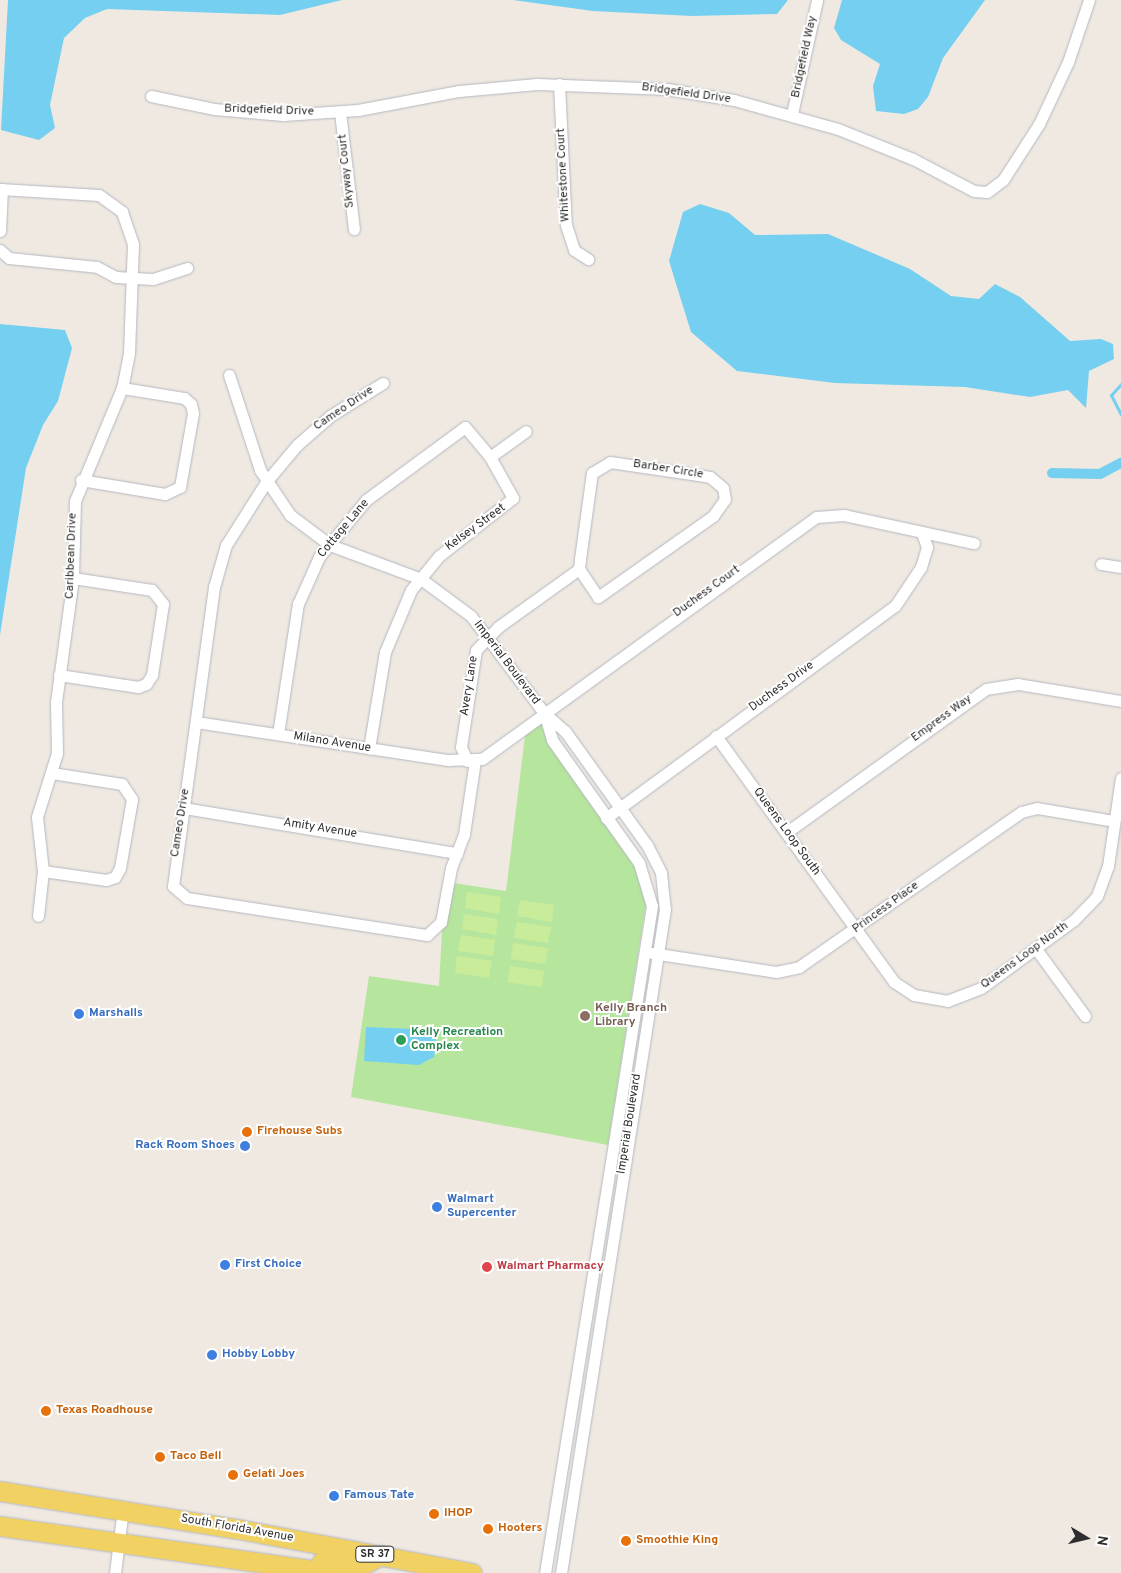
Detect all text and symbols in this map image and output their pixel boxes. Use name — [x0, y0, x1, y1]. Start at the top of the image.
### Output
street label: Bridgefield Way — [789, 15, 821, 99]
street label: Bridgefield Drive — [641, 81, 731, 107]
street label: Bridgefield Drive — [224, 102, 314, 120]
street label: Whitestone Court — [554, 128, 574, 222]
street label: Skyway Court — [336, 133, 358, 209]
street label: Cameo Drive — [311, 384, 377, 434]
street label: Barber Circle — [632, 457, 704, 483]
street label: Cottage Lane — [315, 497, 373, 561]
street label: Kelsey Street — [443, 501, 509, 555]
street label: Caribbean Drive — [63, 513, 81, 599]
street label: Duchess Court — [671, 563, 743, 621]
street label: Imperial Boulevard — [470, 618, 542, 708]
street label: Avery Lane — [458, 655, 482, 717]
street label: Duchess Drive — [747, 659, 817, 715]
street label: Empress Way — [909, 692, 975, 746]
street label: Milano Avenue — [292, 730, 372, 756]
street label: Queens Loop South — [749, 785, 823, 879]
street label: Cameo Drive — [168, 788, 194, 858]
street label: Amity Avenue — [282, 816, 358, 842]
street label: Princess Place — [850, 879, 922, 937]
street label: Queens Loop North — [978, 919, 1072, 993]
place label: Kelly Branch Library — [595, 1002, 667, 1030]
place label: Marshalls — [89, 1007, 143, 1021]
marker: Marshalls — [73, 1008, 85, 1020]
marker: Kelly Branch Library — [579, 1010, 591, 1022]
place label: Kelly Recreation Complex — [411, 1026, 503, 1054]
marker: Kelly Recreation Complex — [395, 1034, 407, 1046]
street label: Imperial Boulevard — [615, 1073, 645, 1175]
place label: Firehouse Subs — [257, 1125, 342, 1139]
marker: Firehouse Subs — [241, 1126, 253, 1138]
place label: Rack Room Shoes — [135, 1139, 235, 1153]
marker: Rack Room Shoes — [239, 1140, 251, 1152]
place label: Walmart Supercenter — [447, 1193, 516, 1221]
marker: Walmart Supercenter — [431, 1201, 443, 1213]
place label: First Choice — [235, 1258, 302, 1272]
marker: First Choice — [219, 1259, 231, 1271]
place label: Walmart Pharmacy — [497, 1260, 604, 1274]
marker: Walmart Pharmacy — [481, 1261, 493, 1273]
place label: Hobby Lobby — [222, 1348, 295, 1362]
marker: Hobby Lobby — [206, 1349, 218, 1361]
place label: Texas Roadhouse — [56, 1404, 153, 1418]
marker: Texas Roadhouse — [40, 1405, 52, 1417]
place label: Taco Bell — [170, 1450, 221, 1464]
marker: Taco Bell — [154, 1451, 166, 1463]
place label: Gelati Joes — [243, 1468, 305, 1482]
marker: Gelati Joes — [227, 1469, 239, 1481]
place label: Famous Tate — [344, 1489, 414, 1503]
marker: Famous Tate — [328, 1490, 340, 1502]
place label: IHOP — [444, 1507, 472, 1521]
marker: IHOP — [428, 1508, 440, 1520]
street label: South Florida Avenue — [179, 1512, 295, 1546]
north arrow — [1061, 1513, 1111, 1563]
place label: Hooters — [498, 1522, 542, 1536]
marker: Hooters — [482, 1523, 494, 1535]
place label: Smoothie King — [636, 1534, 718, 1548]
text: N — [1092, 1534, 1110, 1547]
marker: Smoothie King — [620, 1535, 632, 1547]
road number: SR 37 — [355, 1546, 395, 1562]

